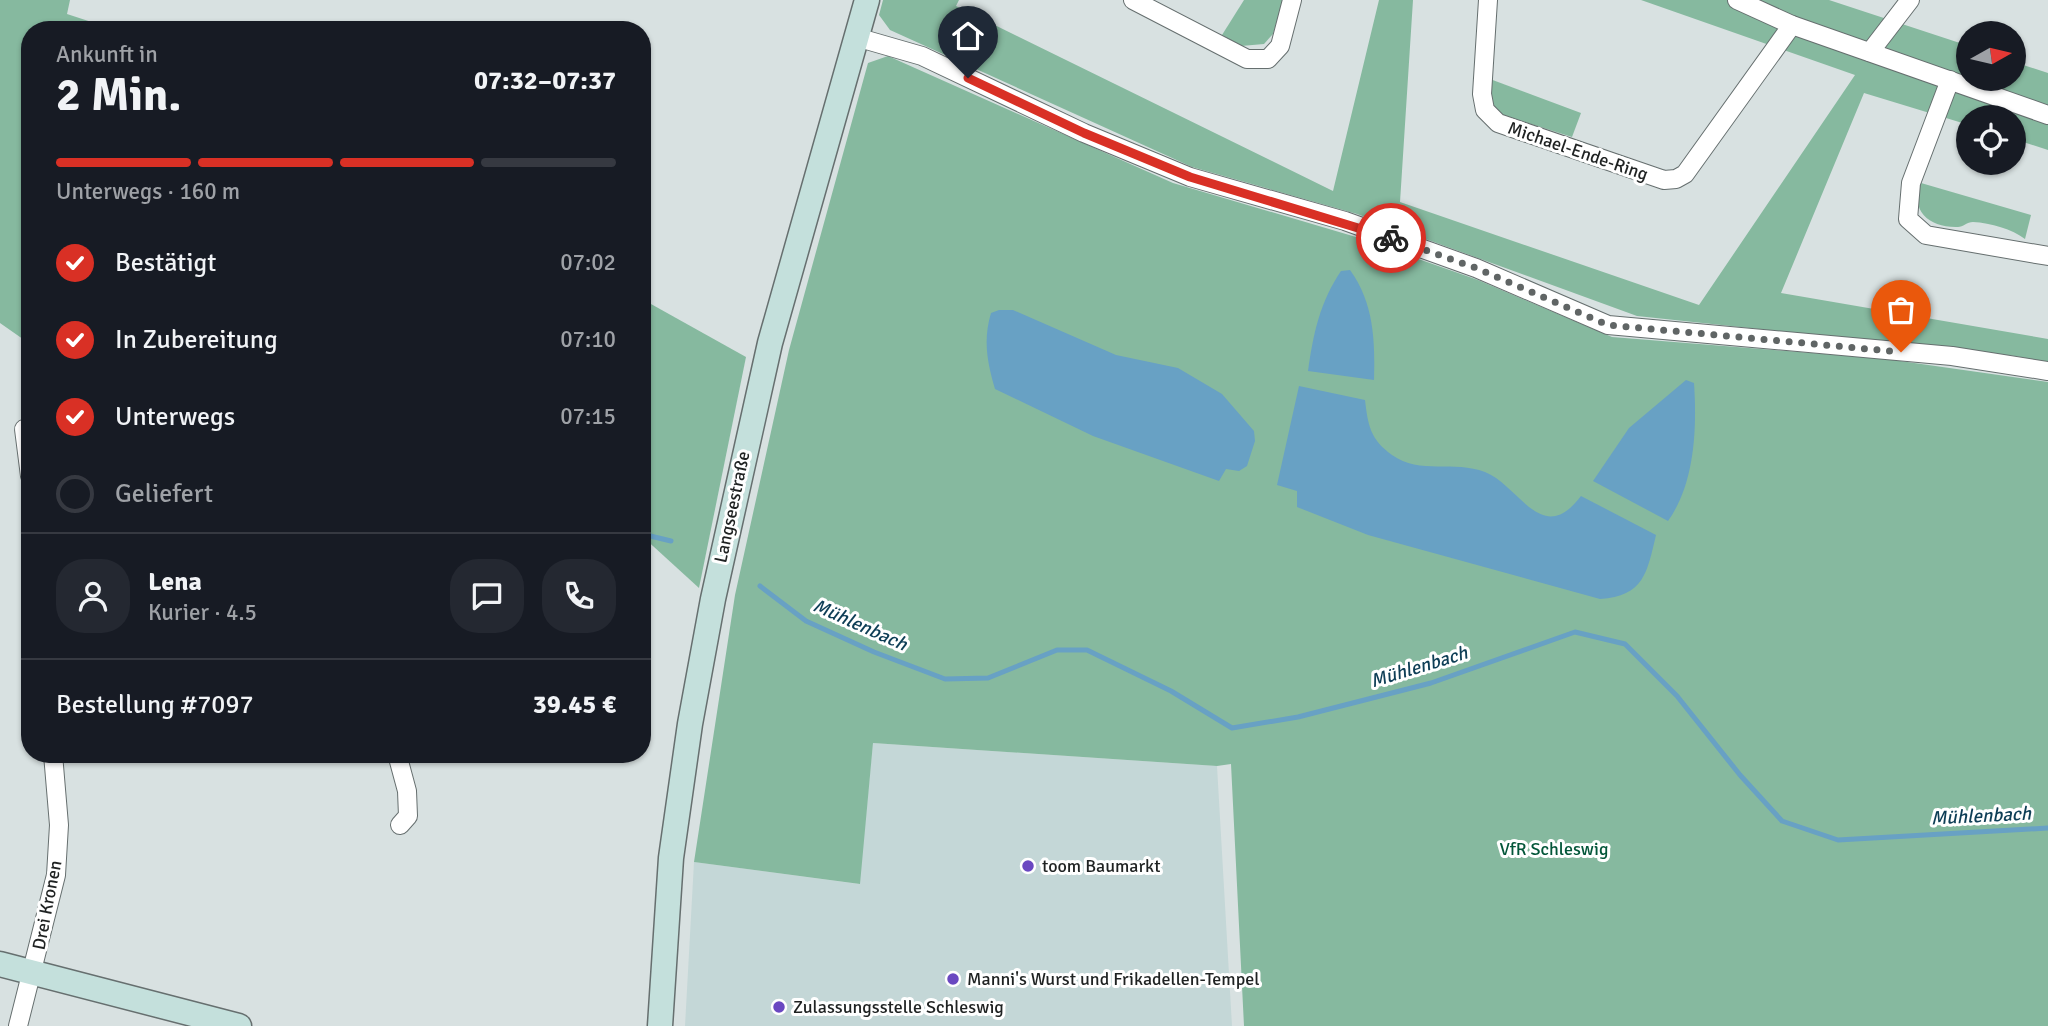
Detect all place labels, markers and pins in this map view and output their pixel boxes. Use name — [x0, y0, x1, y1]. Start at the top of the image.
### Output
pin — [938, 6, 998, 78]
pin — [1871, 280, 1931, 352]
place label: toom Baumarkt — [1042, 855, 1160, 877]
marker: toom Baumarkt — [1020, 858, 1036, 874]
place label: Manni's Wurst und Frikadellen-Tempel — [967, 968, 1259, 990]
marker: Manni's Wurst und Frikadellen-Tempel — [945, 971, 961, 987]
place label: Zulassungsstelle Schleswig — [793, 996, 1004, 1018]
marker: Zulassungsstelle Schleswig — [771, 999, 787, 1015]

